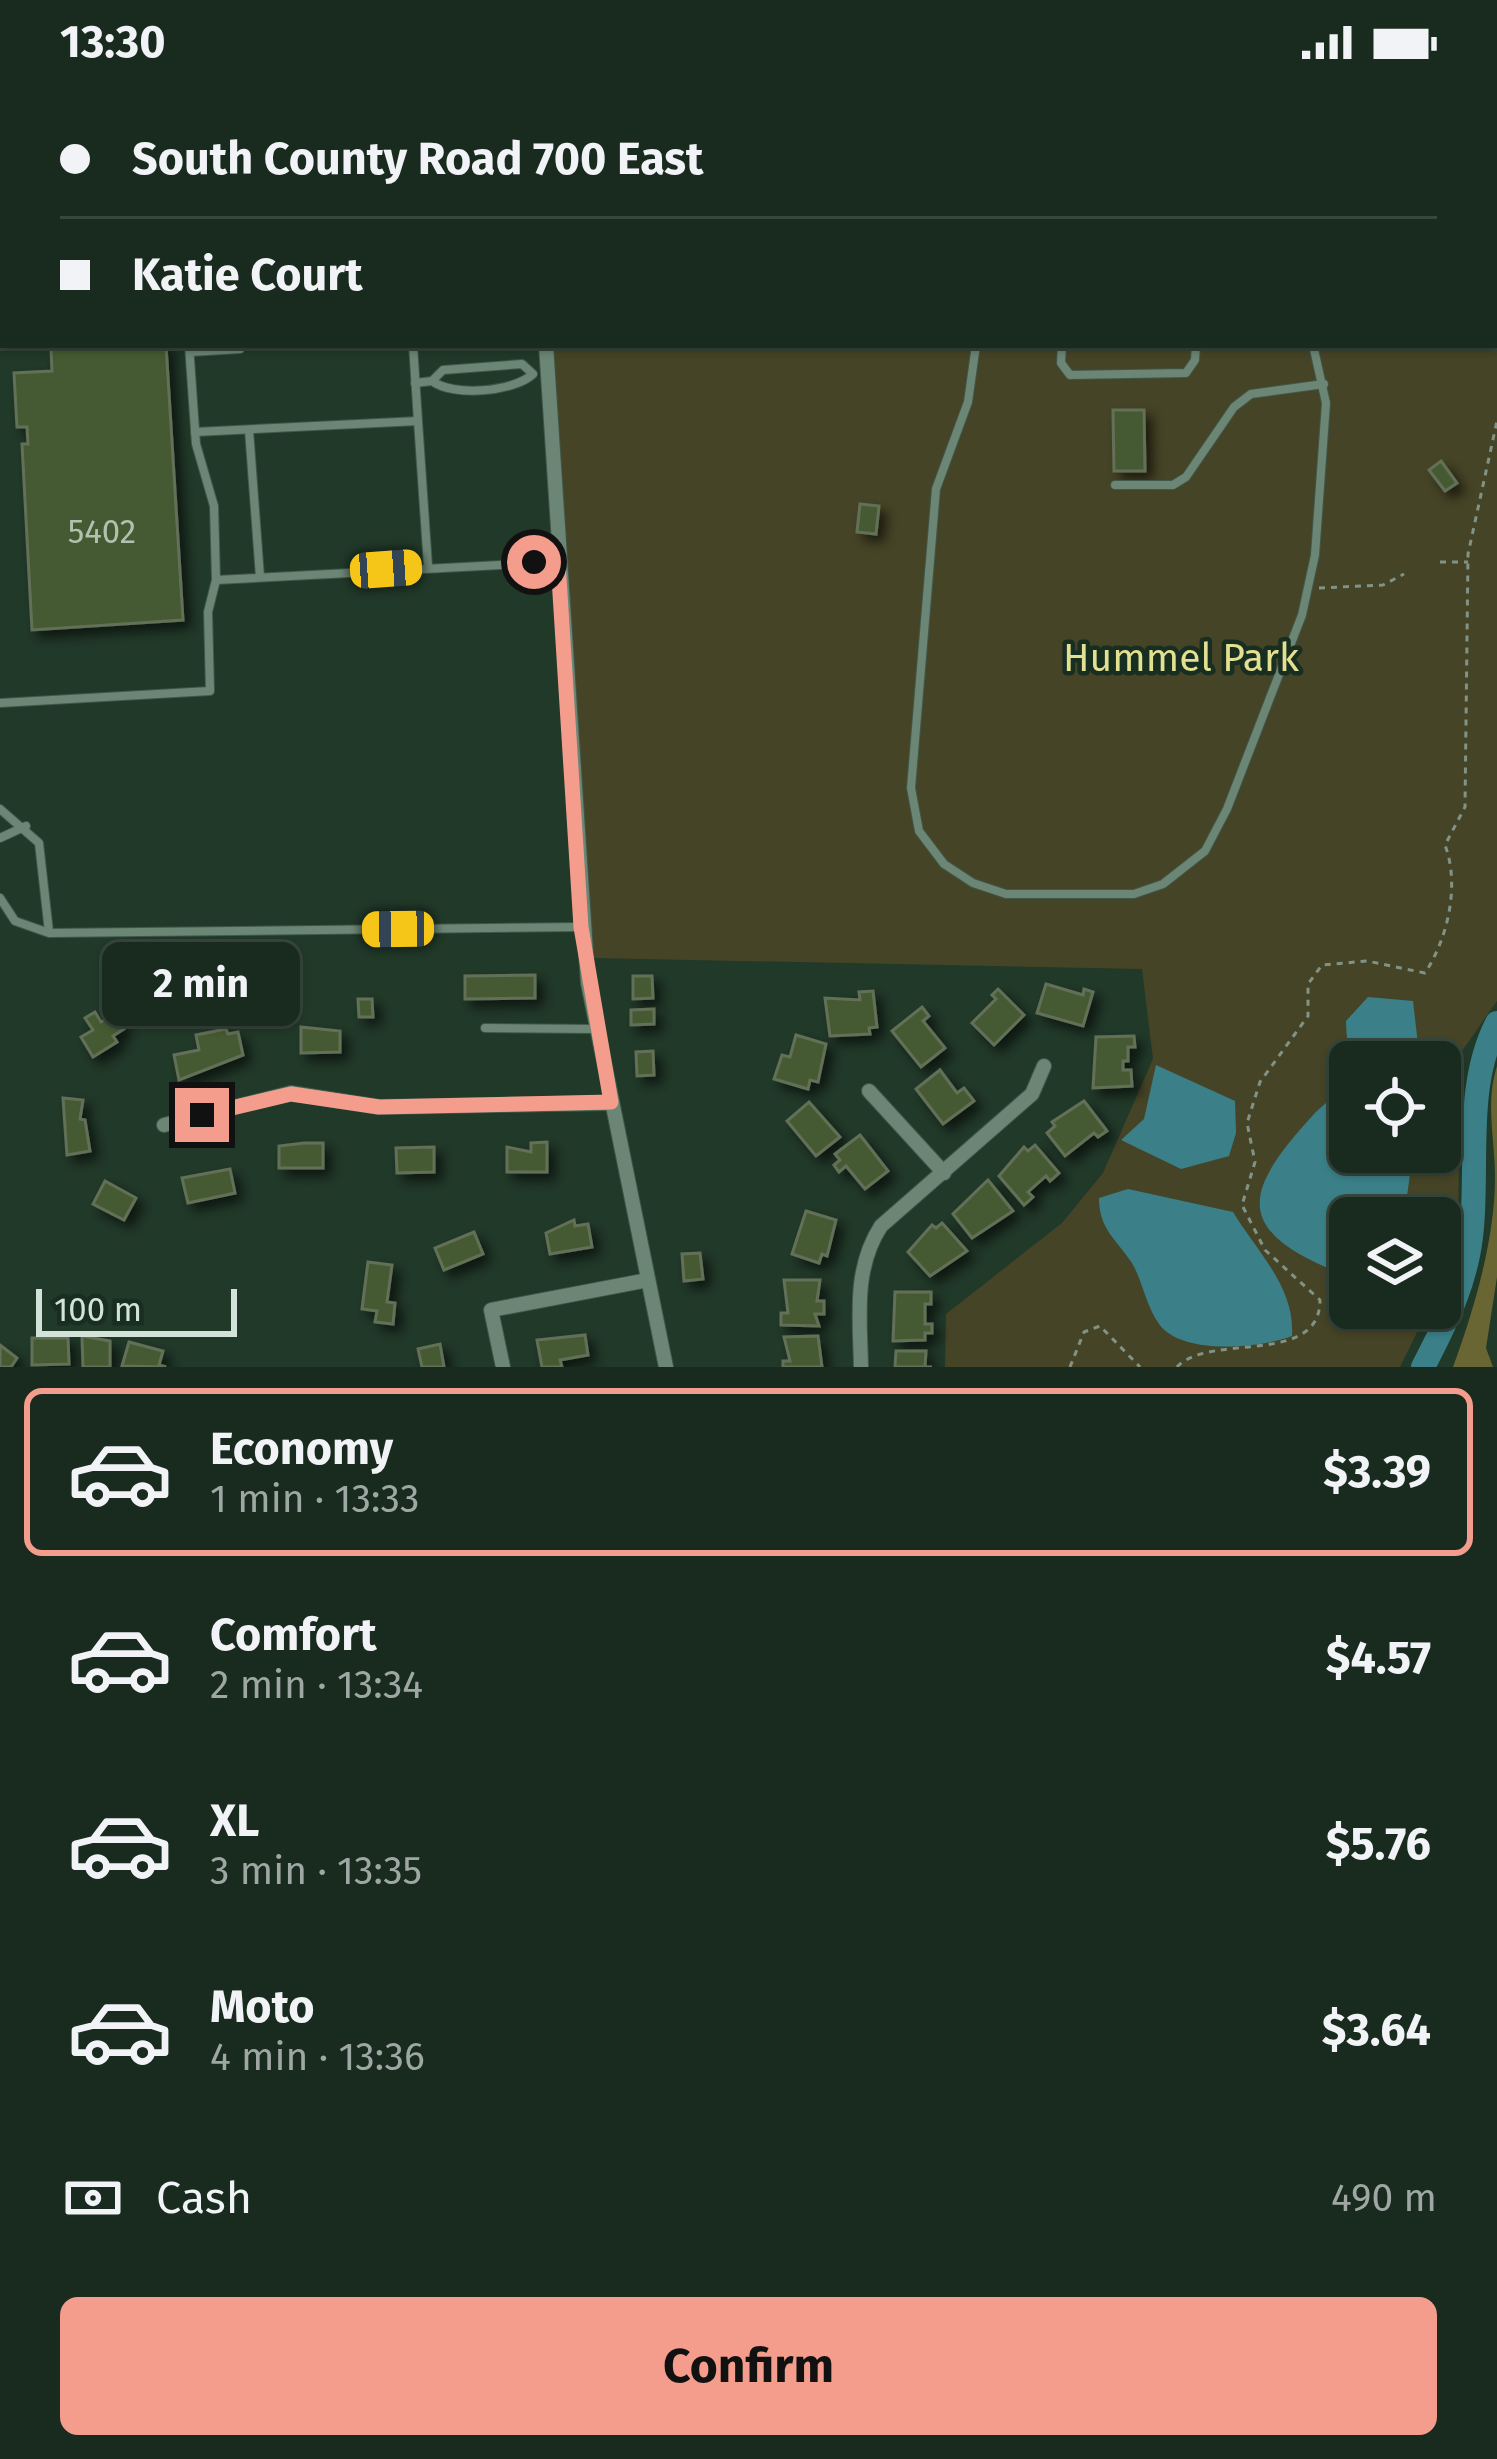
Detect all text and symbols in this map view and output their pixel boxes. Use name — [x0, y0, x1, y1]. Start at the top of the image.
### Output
text: 13:30 — [60, 15, 166, 69]
text: South County Road 700 East — [132, 132, 703, 186]
text: Katie Court — [132, 248, 363, 302]
house number: 5402 — [68, 512, 136, 552]
route start — [507, 535, 561, 589]
car — [349, 549, 423, 589]
park label: Hummel Park — [1063, 635, 1299, 681]
car — [362, 910, 434, 948]
callout: 2 min — [103, 941, 301, 1025]
text: 2 min — [153, 961, 249, 1007]
map controls — [1329, 1041, 1461, 1329]
button: locate — [1329, 1041, 1461, 1173]
route end — [175, 1088, 229, 1142]
button: layers — [1329, 1197, 1461, 1329]
scale bar — [36, 1283, 237, 1336]
text: 100 m — [54, 1290, 142, 1330]
icon: car — [66, 1418, 174, 1526]
text: Economy — [210, 1422, 393, 1476]
text: $3.39 — [1323, 1445, 1431, 1499]
text: 1 min · 13:33 — [210, 1476, 420, 1522]
icon: car — [66, 1604, 174, 1712]
text: Comfort — [210, 1608, 377, 1662]
text: $4.57 — [1326, 1631, 1431, 1685]
text: 2 min · 13:34 — [210, 1662, 423, 1708]
icon: car — [66, 1790, 174, 1898]
text: XL — [210, 1794, 259, 1848]
text: $5.76 — [1326, 1817, 1431, 1871]
text: 3 min · 13:35 — [210, 1848, 422, 1894]
icon: car — [66, 1976, 174, 2084]
text: Moto — [210, 1980, 315, 2034]
text: $3.64 — [1322, 2003, 1431, 2057]
text: 4 min · 13:36 — [210, 2034, 425, 2080]
icon: cash — [60, 2165, 126, 2231]
text: Cash — [156, 2171, 252, 2225]
text: 490 m — [1331, 2175, 1437, 2221]
button: Confirm — [60, 2297, 1437, 2435]

